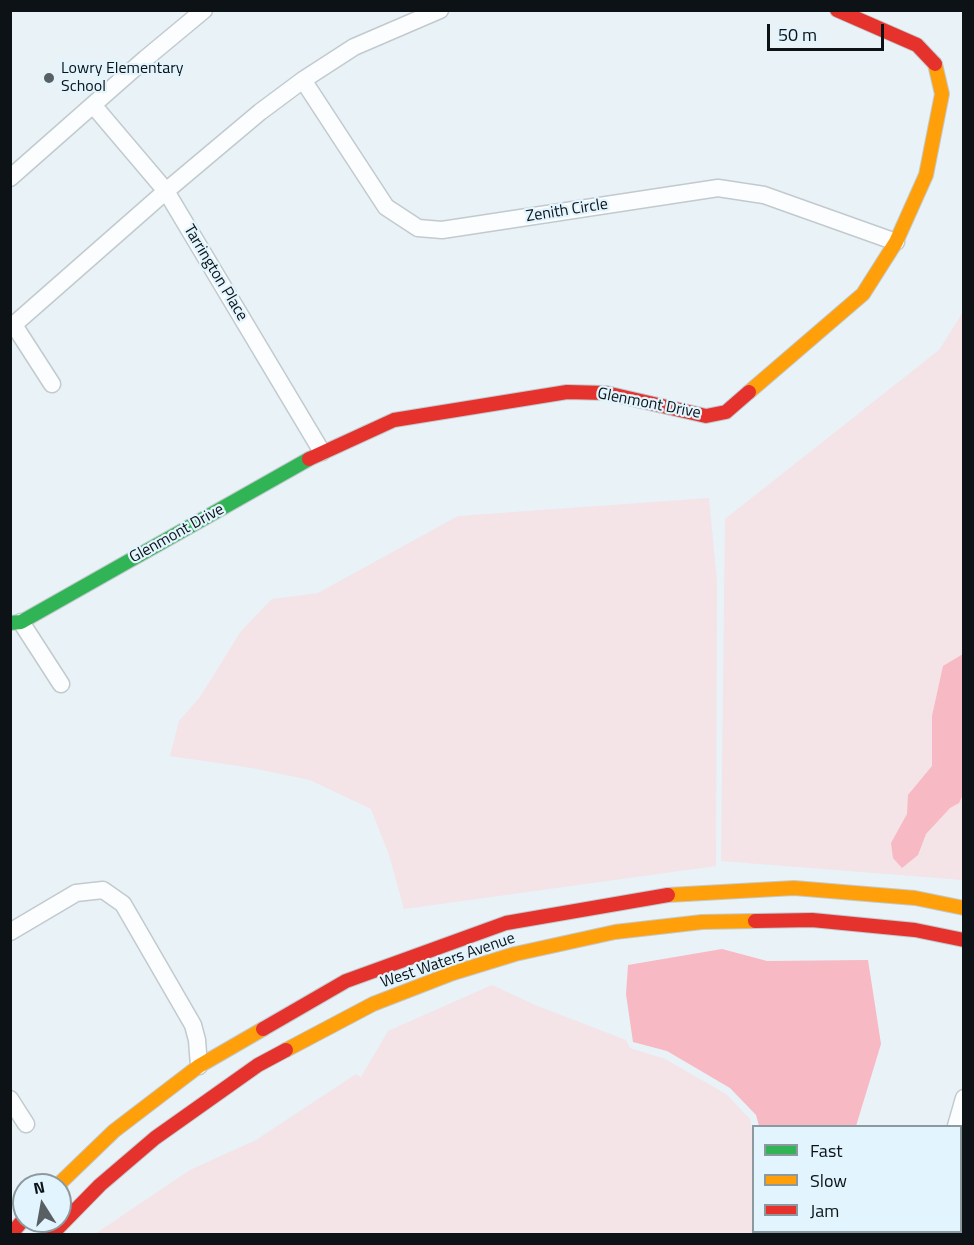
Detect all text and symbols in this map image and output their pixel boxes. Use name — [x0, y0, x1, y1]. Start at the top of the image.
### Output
scale bar — [770, 12, 887, 50]
text: 50 m — [778, 21, 817, 48]
place label: Lowry Elementary School — [61, 59, 183, 97]
marker: Lowry Elementary School — [42, 71, 56, 85]
street label: Zenith Circle — [525, 195, 609, 227]
street label: Tarrington Place — [179, 221, 251, 325]
street label: Glenmont Drive — [596, 385, 702, 423]
street label: Glenmont Drive — [127, 500, 227, 568]
street label: West Waters Avenue — [378, 929, 518, 993]
legend — [752, 1125, 962, 1233]
text: Fast — [810, 1137, 843, 1164]
text: Slow — [810, 1167, 847, 1194]
north arrow — [12, 1173, 72, 1233]
text: N — [31, 1174, 47, 1200]
text: Jam — [810, 1197, 839, 1224]

